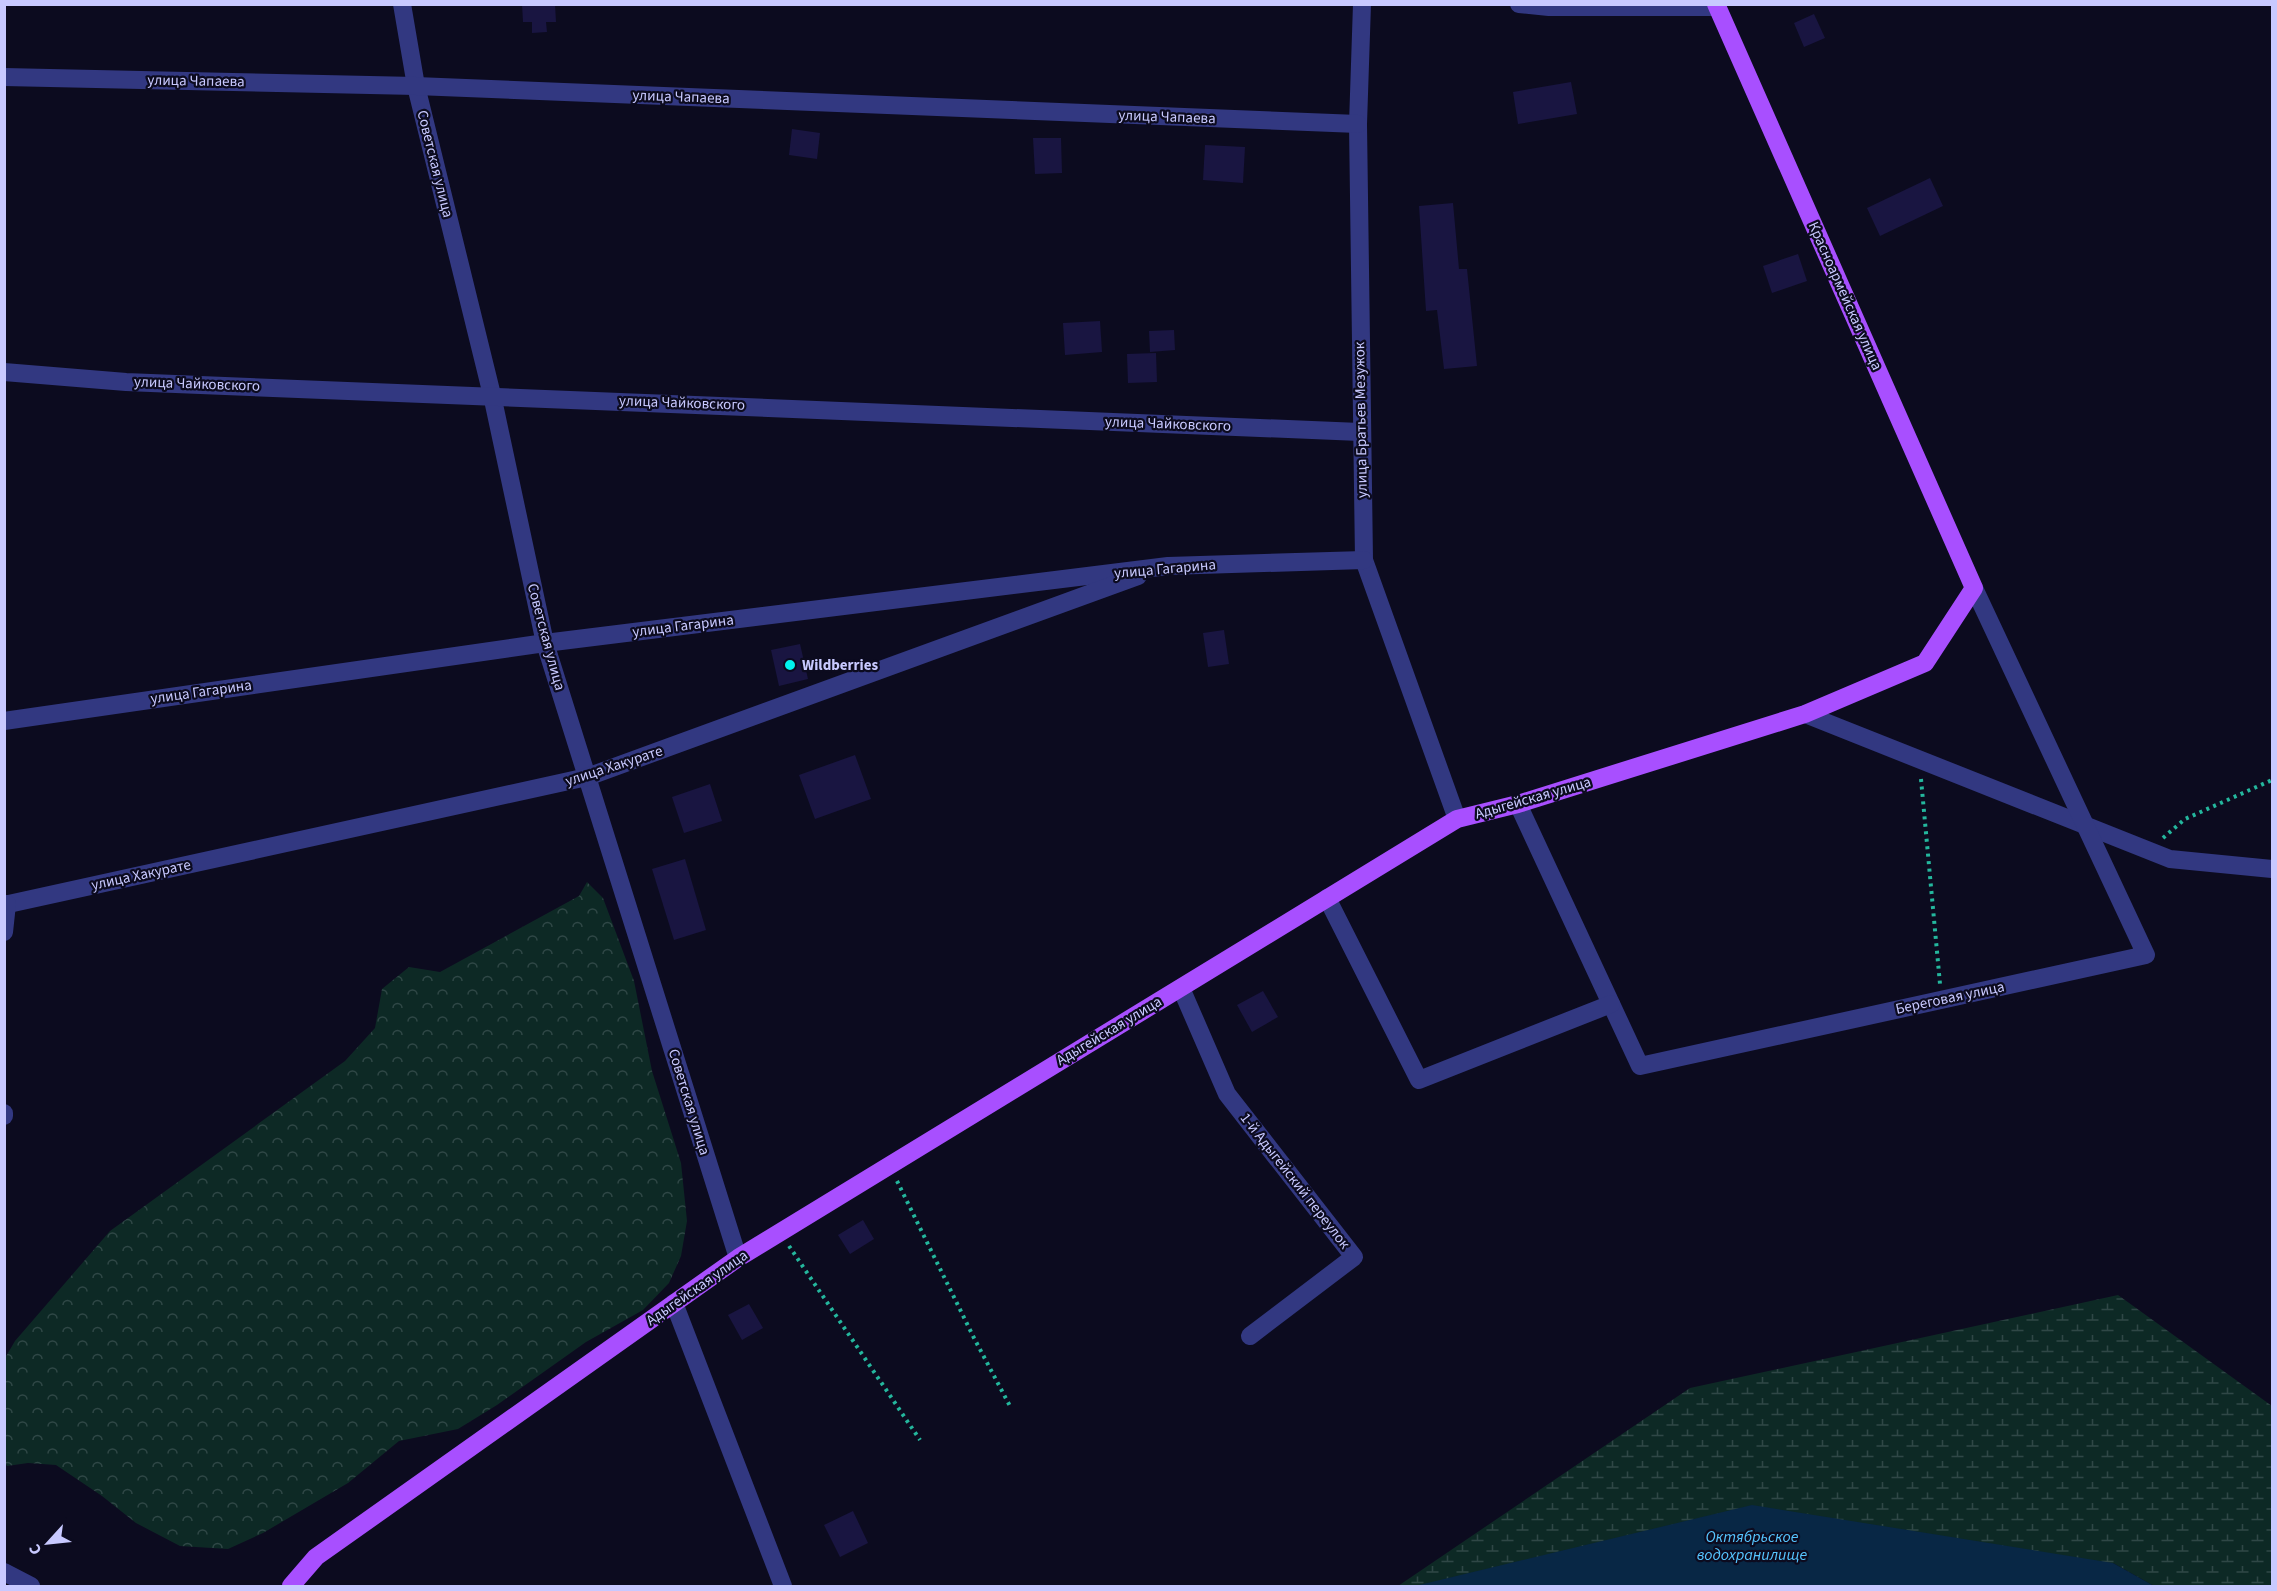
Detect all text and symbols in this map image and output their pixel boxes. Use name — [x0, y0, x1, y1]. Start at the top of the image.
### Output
street label: улица Чапаева — [147, 70, 245, 92]
street label: улица Чапаева — [632, 85, 730, 109]
street label: улица Чапаева — [1118, 105, 1216, 129]
street label: Советская улица — [412, 108, 458, 220]
street label: Красноармейская улица — [1803, 218, 1887, 374]
street label: улица Братьев Мезужок — [1349, 341, 1373, 498]
street label: улица Чайковского — [134, 371, 260, 397]
street label: улица Чайковского — [619, 390, 745, 416]
street label: улица Чайковского — [1105, 411, 1231, 437]
street label: улица Гагарина — [1113, 554, 1217, 584]
street label: Советская улица — [522, 581, 570, 693]
street label: улица Гагарина — [631, 609, 735, 643]
place label: Wildberries — [802, 655, 878, 676]
marker: Wildberries — [783, 658, 797, 672]
street label: улица Гагарина — [149, 675, 253, 709]
street label: улица Хакурате — [563, 740, 665, 792]
street label: Адыгейская улица — [1473, 771, 1593, 825]
street label: улица Хакурате — [89, 854, 193, 896]
street label: Береговая улица — [1894, 976, 2006, 1020]
street label: Адыгейская улица — [1052, 991, 1166, 1071]
street label: Советская улица — [663, 1046, 715, 1158]
street label: 1-й Адыгейский переулок — [1235, 1108, 1355, 1254]
street label: Адыгейская улица — [642, 1245, 752, 1331]
north arrow — [18, 1513, 78, 1573]
water label: Октябрьское водохранилище — [1697, 1526, 1807, 1566]
text: С — [24, 1540, 47, 1558]

